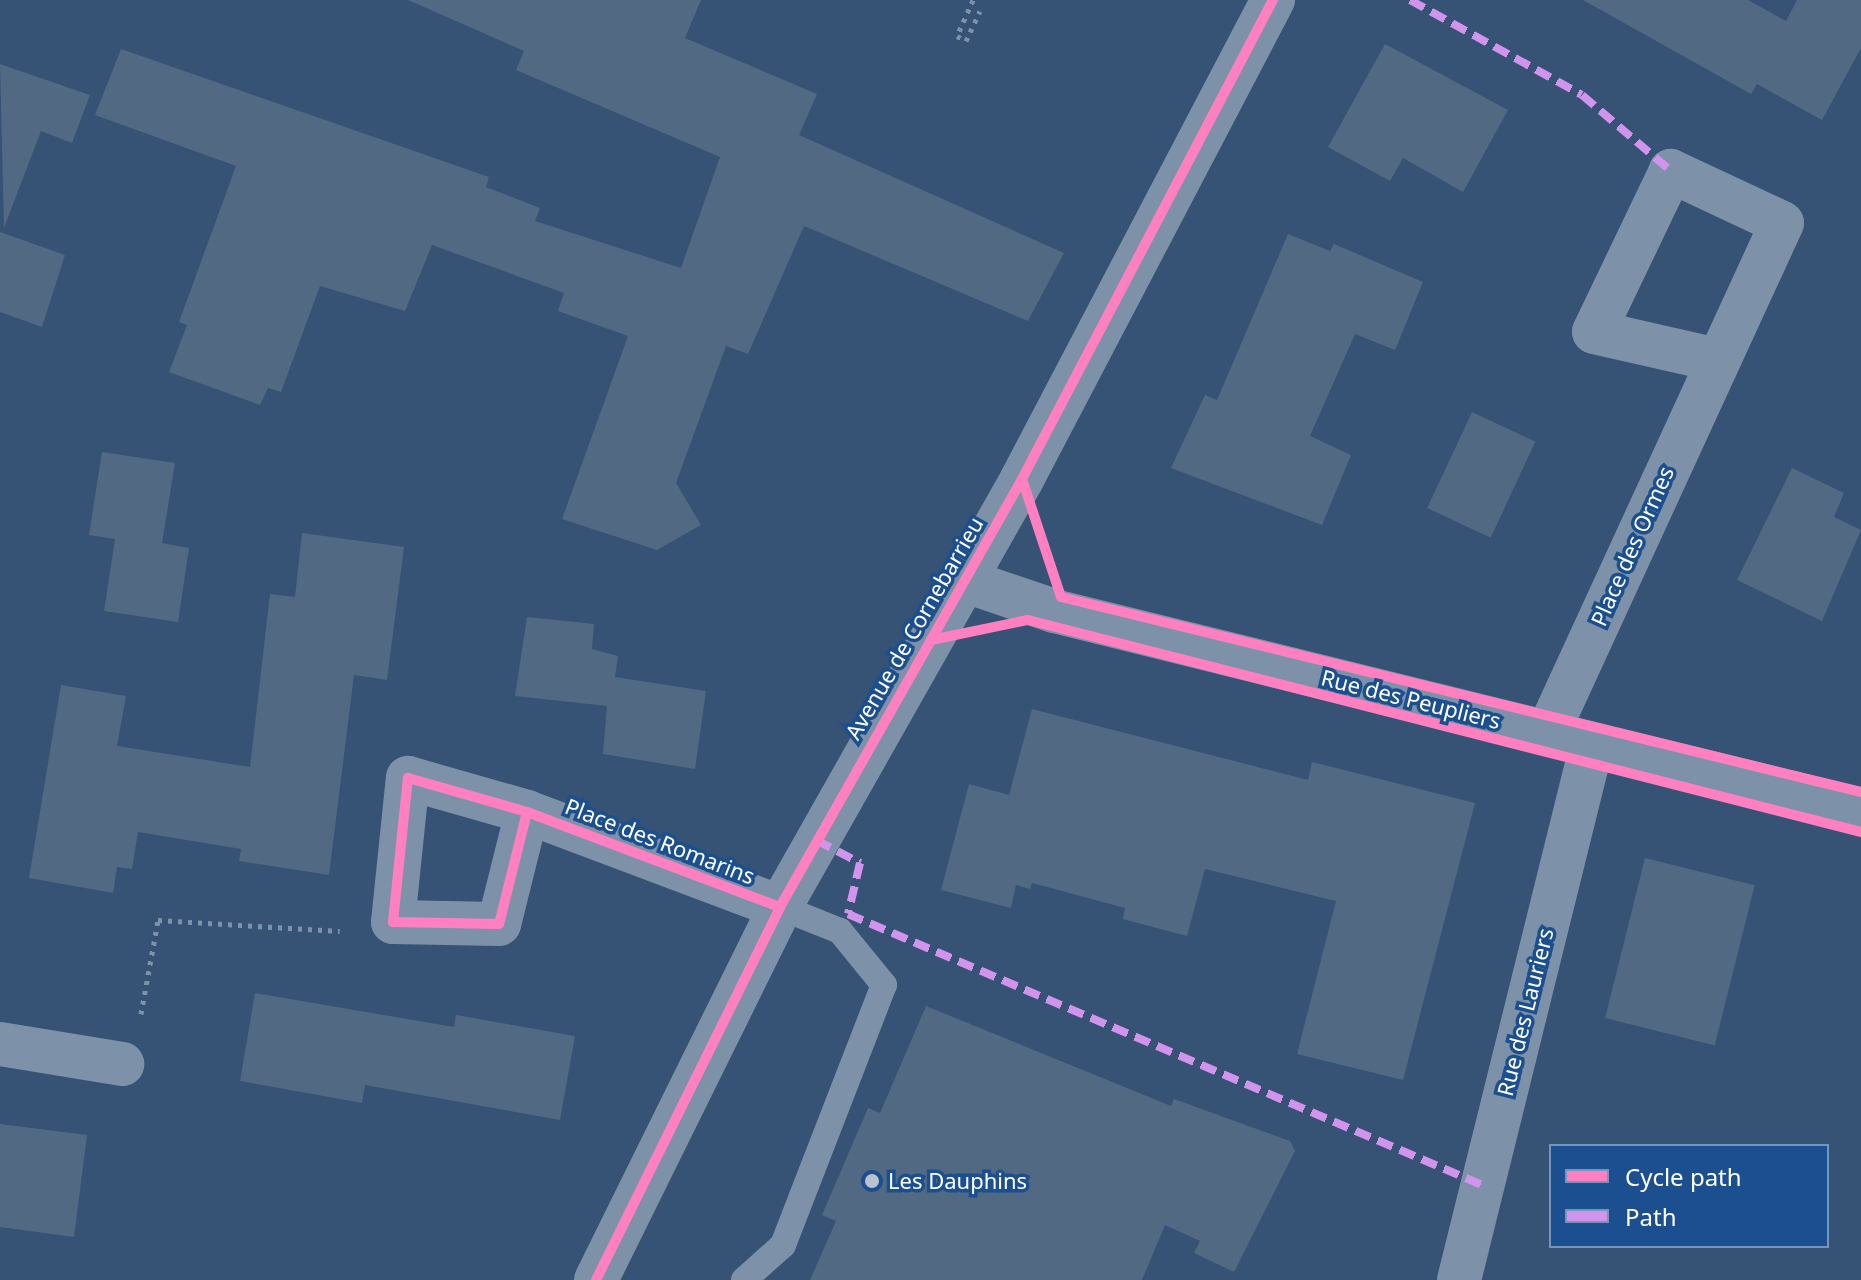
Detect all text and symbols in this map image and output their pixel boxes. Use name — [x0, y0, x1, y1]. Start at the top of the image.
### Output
street label: Place des Ormes — [1585, 462, 1679, 630]
street label: Avenue de Cornebarrieu — [839, 512, 989, 744]
street label: Rue des Peupliers — [1319, 664, 1503, 734]
street label: Place des Romarins — [561, 793, 759, 889]
street label: Rue des Lauriers — [1491, 925, 1559, 1099]
legend — [1549, 1144, 1829, 1248]
text: Cycle path — [1625, 1160, 1742, 1193]
place label: Les Dauphins — [888, 1168, 1027, 1194]
marker: Les Dauphins — [863, 1172, 881, 1190]
text: Path — [1625, 1200, 1676, 1233]

